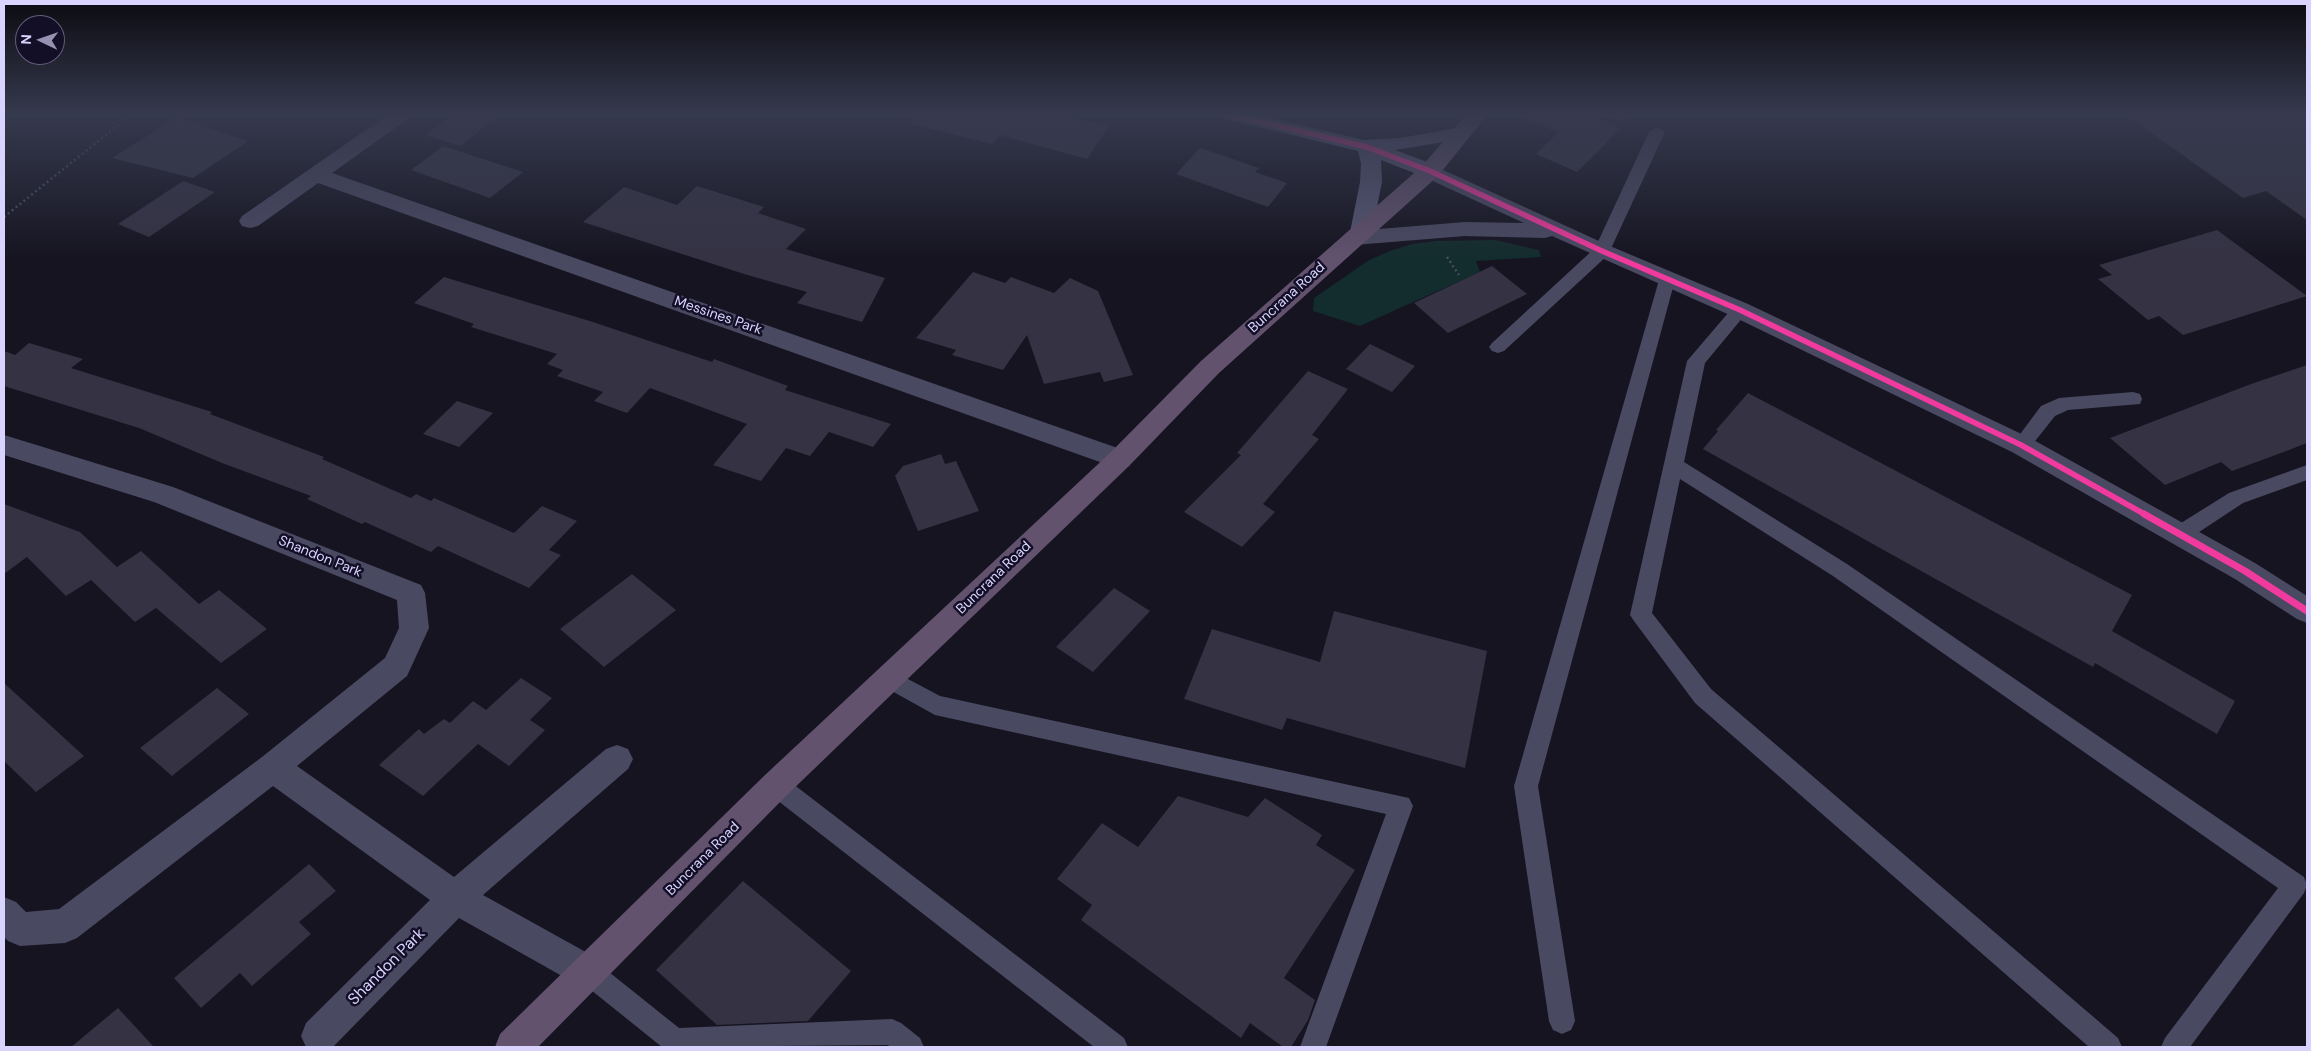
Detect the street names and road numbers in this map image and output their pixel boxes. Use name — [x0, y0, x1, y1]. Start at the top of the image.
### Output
street label: Buncrana Road — [1245, 259, 1329, 337]
street label: Messines Park — [672, 293, 764, 339]
street label: Shandon Park — [276, 533, 364, 581]
street label: Buncrana Road — [953, 538, 1035, 618]
street label: Buncrana Road — [663, 819, 743, 899]
street label: Shandon Park — [345, 925, 429, 1009]

